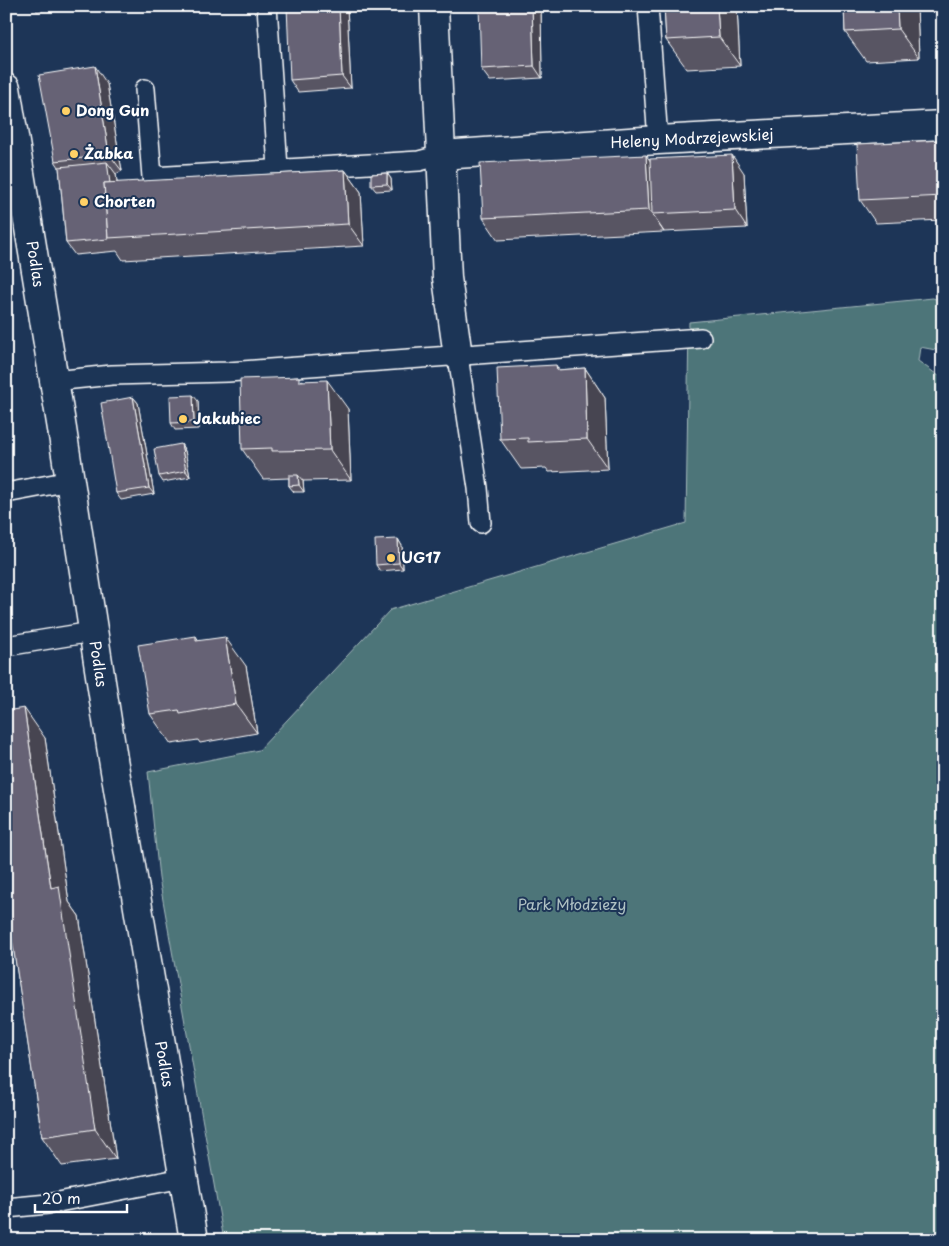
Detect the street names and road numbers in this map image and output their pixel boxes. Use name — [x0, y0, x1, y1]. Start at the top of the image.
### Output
street label: Heleny Modrzejewskiej — [610, 122, 774, 153]
street label: Podlas — [21, 239, 51, 289]
street label: Podlas — [84, 639, 114, 689]
street label: Podlas — [150, 1039, 181, 1089]

